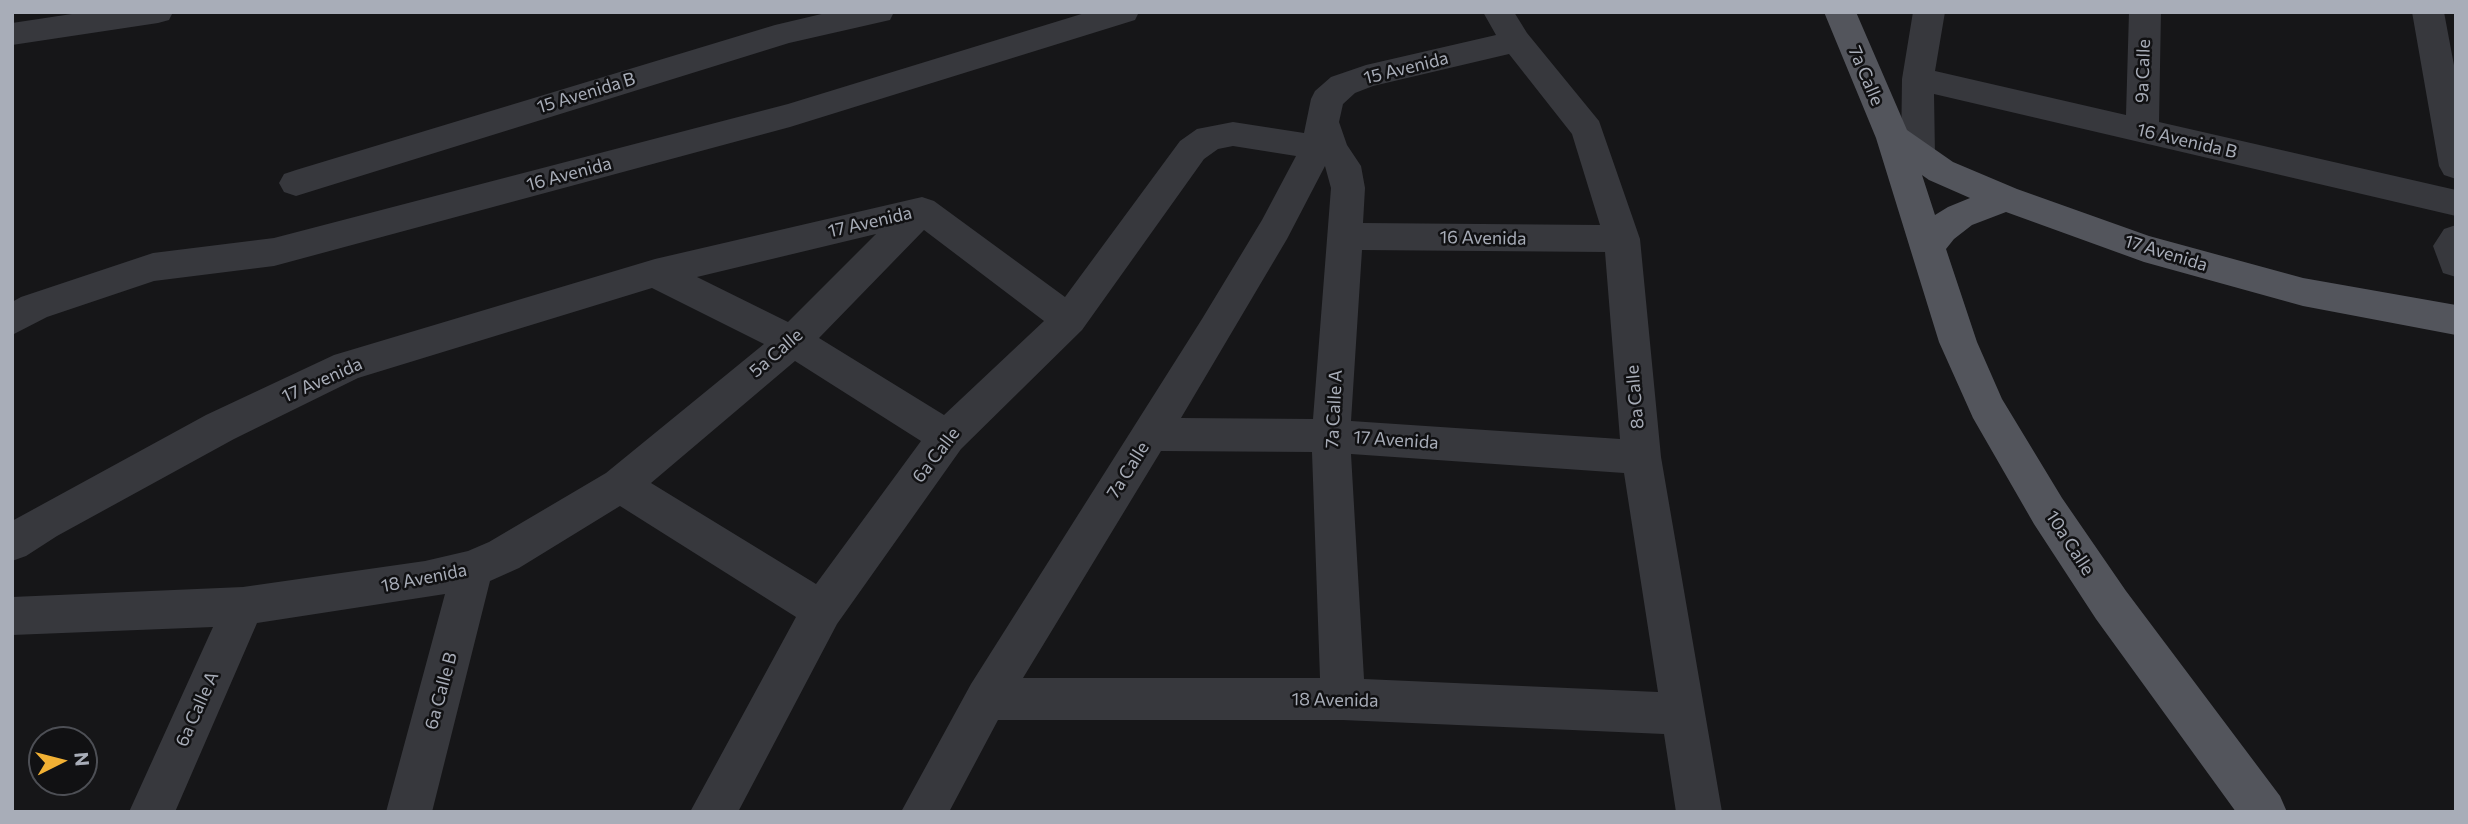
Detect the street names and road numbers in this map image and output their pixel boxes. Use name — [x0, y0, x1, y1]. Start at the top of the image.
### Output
street label: 9a Calle — [2131, 39, 2155, 103]
street label: 7a Calle — [1844, 43, 1888, 109]
street label: 15 Avenida — [1361, 47, 1451, 89]
street label: 15 Avenida B — [534, 68, 638, 118]
street label: 16 Avenida B — [2135, 119, 2239, 163]
street label: 16 Avenida — [524, 152, 614, 196]
street label: 17 Avenida — [826, 202, 914, 242]
street label: 16 Avenida — [1439, 226, 1527, 250]
street label: 17 Avenida — [2122, 230, 2210, 276]
street label: 5a Calle — [745, 324, 807, 382]
street label: 17 Avenida — [279, 353, 365, 407]
street label: 8a Calle — [1621, 364, 1649, 430]
street label: 7a Calle A — [1321, 369, 1347, 449]
street label: 6a Calle — [908, 423, 964, 487]
street label: 17 Avenida — [1353, 426, 1439, 454]
street label: 7a Calle — [1102, 438, 1154, 502]
street label: 10a Calle — [2041, 507, 2099, 579]
street label: 18 Avenida — [379, 559, 469, 597]
street label: 6a Calle B — [420, 650, 462, 732]
street label: 6a Calle A — [171, 668, 223, 750]
street label: 18 Avenida — [1291, 688, 1379, 712]

